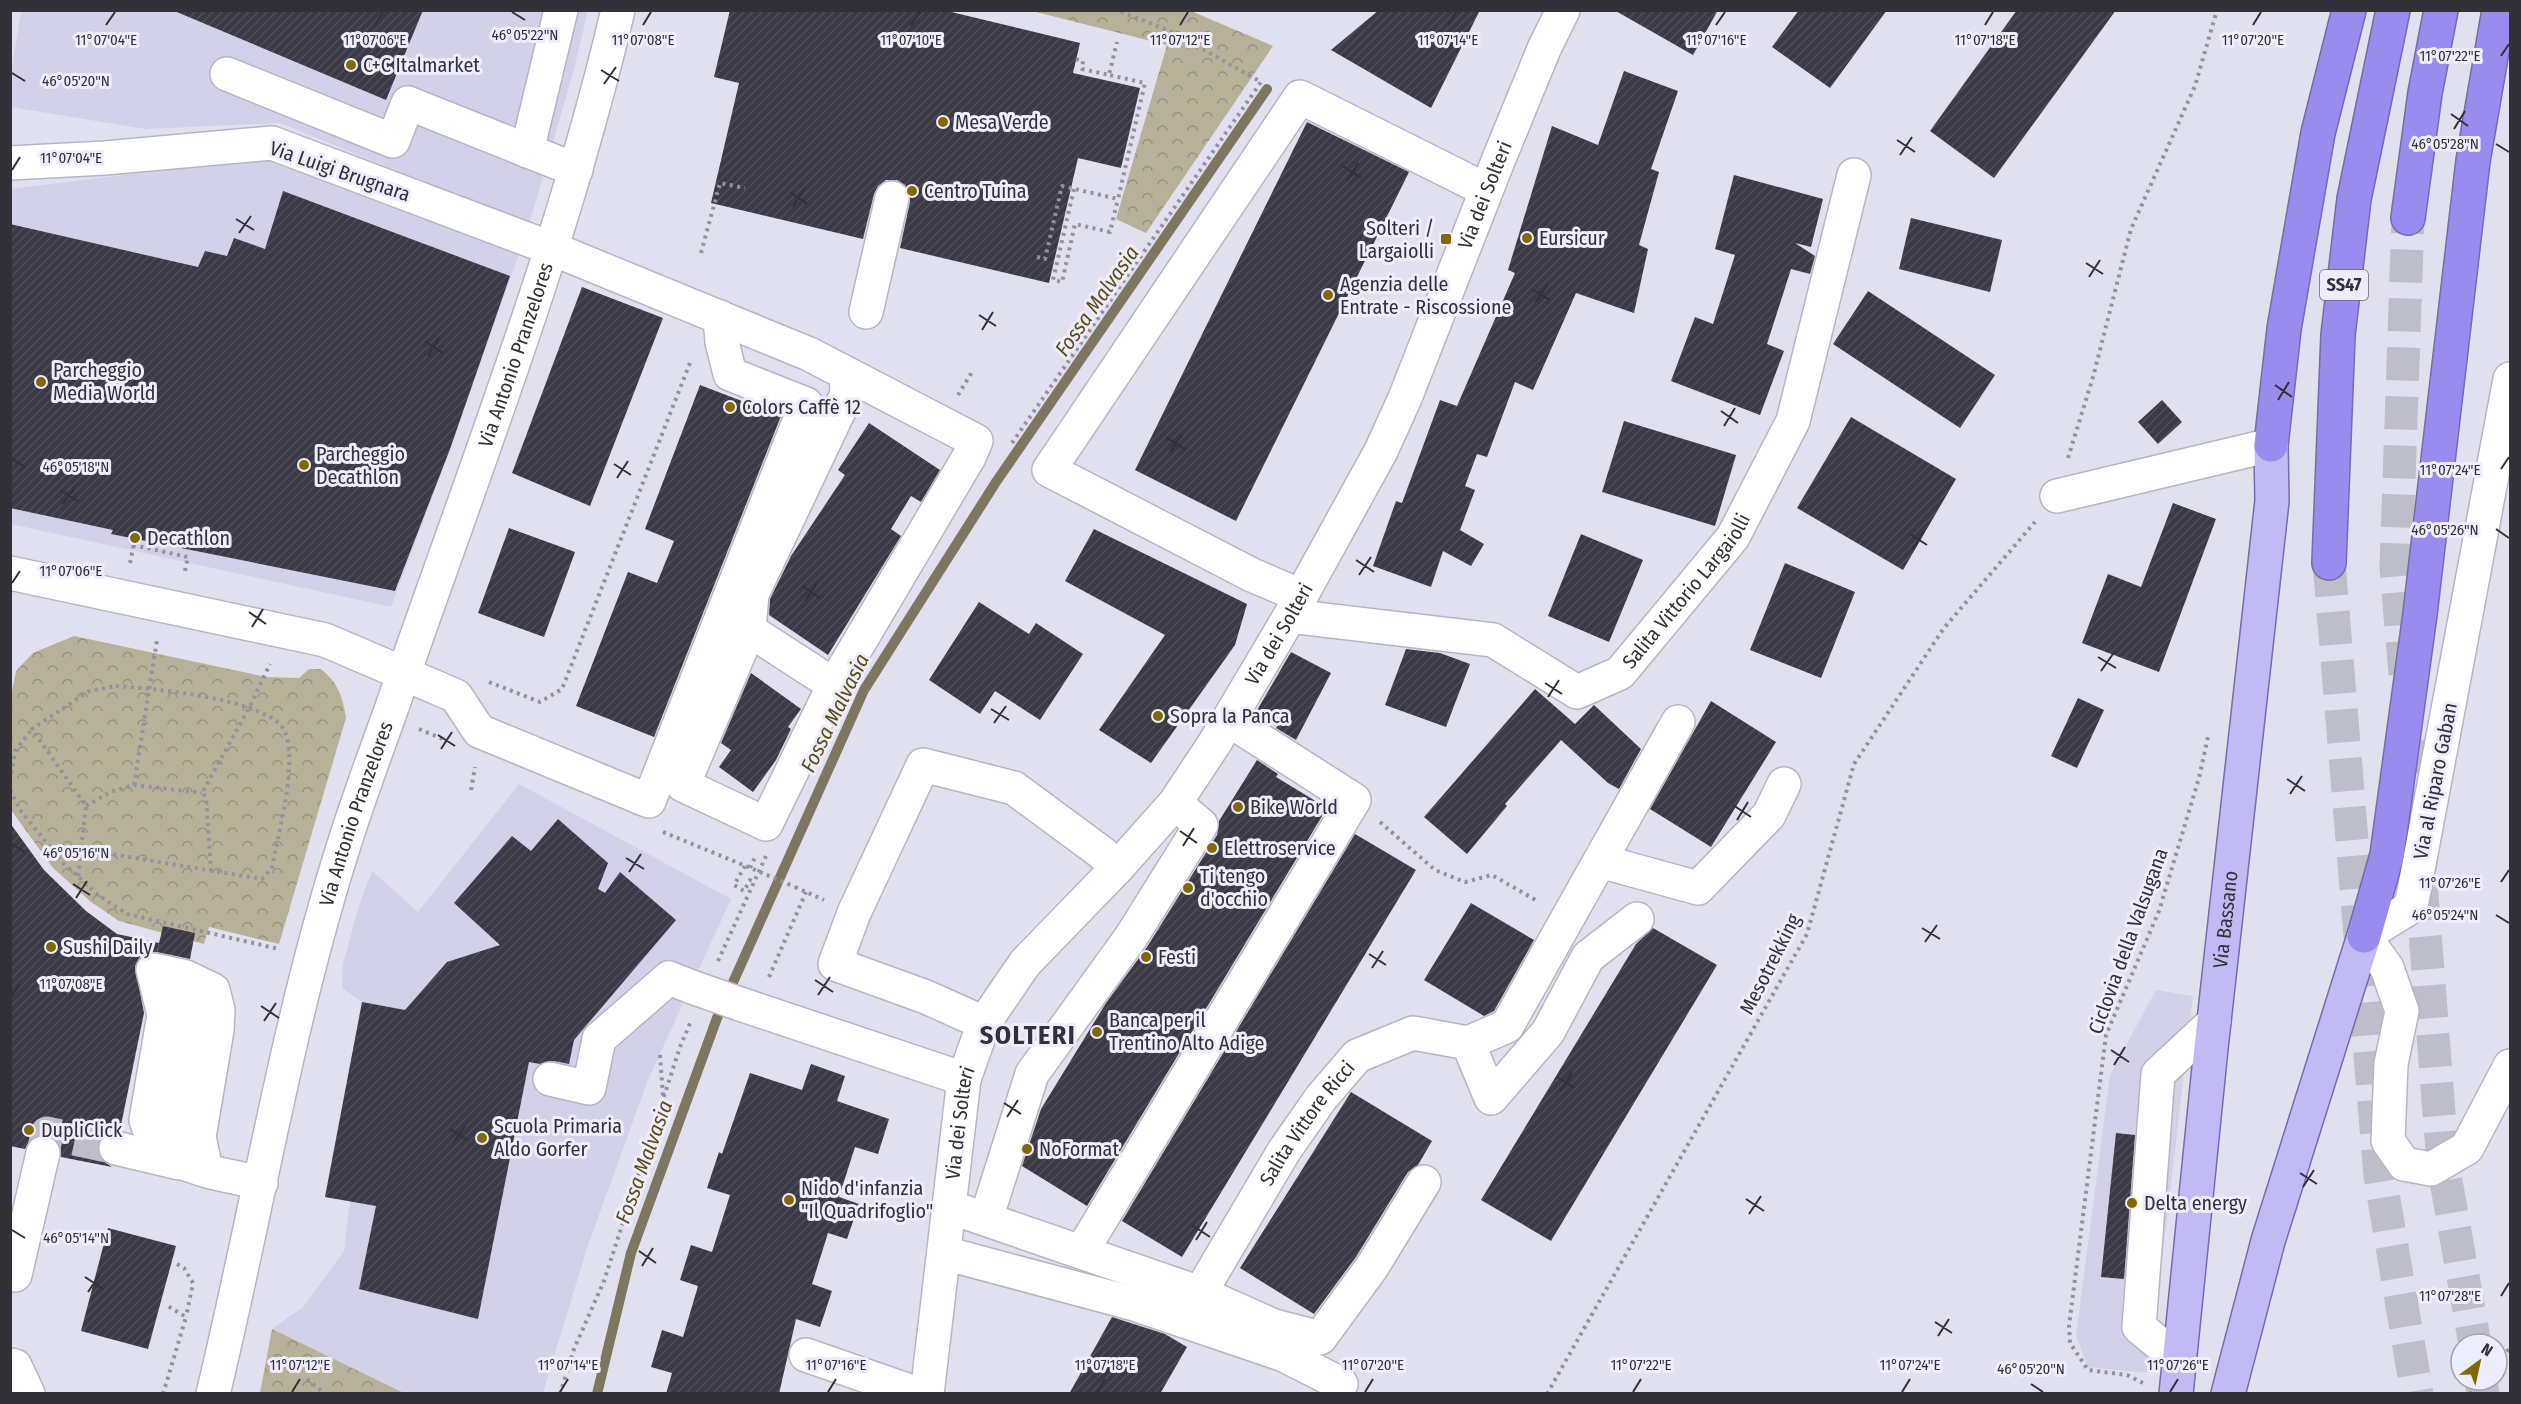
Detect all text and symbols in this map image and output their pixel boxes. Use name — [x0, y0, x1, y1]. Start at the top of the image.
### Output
text: 46°05'22"N — [492, 26, 558, 44]
text: 11°07'04"E — [75, 31, 137, 49]
text: 11°07'06"E — [344, 31, 406, 49]
text: 11°07'08"E — [612, 31, 674, 49]
text: 11°07'10"E — [880, 31, 942, 49]
text: 11°07'12"E — [1150, 31, 1210, 49]
text: 11°07'14"E — [1418, 31, 1478, 49]
text: 11°07'16"E — [1685, 31, 1747, 49]
text: 11°07'18"E — [1954, 31, 2016, 49]
text: 11°07'20"E — [2222, 31, 2284, 49]
text: 11°07'22"E — [2419, 47, 2481, 65]
place label: C+C Italmarket — [363, 53, 480, 77]
marker: C+C Italmarket — [344, 58, 358, 72]
text: 46°05'20"N — [42, 72, 110, 90]
place label: Mesa Verde — [955, 110, 1049, 134]
marker: Mesa Verde — [936, 115, 950, 129]
text: 46°05'28"N — [2411, 135, 2479, 153]
street label: Via Luigi Brugnara — [267, 136, 413, 206]
street label: Via dei Solteri — [1453, 137, 1517, 252]
text: 11°07'04"E — [40, 149, 102, 167]
place label: Centro Tuina — [924, 179, 1027, 203]
marker: Centro Tuina — [905, 184, 919, 198]
place label: Solteri / Largaiolli — [1359, 216, 1434, 263]
place label: Eursicur — [1539, 226, 1605, 250]
marker: Eursicur — [1520, 231, 1534, 245]
marker: Solteri / Largaiolli — [1439, 232, 1453, 246]
water label: Fossa Malvasia — [1049, 241, 1145, 361]
street label: Via Antonio Pranzelores — [473, 259, 558, 450]
road number: SS47 — [2320, 270, 2368, 300]
place label: Agenzia delle Entrate - Riscossione — [1340, 272, 1511, 319]
marker: Agenzia delle Entrate - Riscossione — [1321, 288, 1335, 302]
place label: Parcheggio Media World — [53, 358, 156, 405]
marker: Parcheggio Media World — [34, 375, 48, 389]
place label: Colors Caffè 12 — [742, 395, 861, 419]
marker: Colors Caffè 12 — [723, 400, 737, 414]
place label: Parcheggio Decathlon — [316, 442, 405, 489]
text: 46°05'18"N — [43, 458, 109, 476]
marker: Parcheggio Decathlon — [297, 458, 311, 472]
text: 11°07'24"E — [2420, 461, 2480, 479]
street label: Salita Vittorio Largaiolli — [1617, 509, 1755, 673]
text: 46°05'26"N — [2411, 521, 2479, 539]
place label: Decathlon — [147, 526, 230, 550]
marker: Decathlon — [128, 531, 142, 545]
text: 11°07'06"E — [40, 562, 102, 580]
street label: Via dei Solteri — [1240, 579, 1318, 689]
water label: Fossa Malvasia — [795, 649, 875, 777]
street label: Via al Riparo Gaban — [2408, 701, 2462, 861]
place label: Sopra la Panca — [1170, 704, 1290, 728]
marker: Sopra la Panca — [1151, 709, 1165, 723]
street label: Via Antonio Pranzelores — [314, 718, 398, 909]
place label: Bike World — [1250, 795, 1338, 819]
marker: Bike World — [1231, 800, 1245, 814]
place label: Elettroservice — [1224, 836, 1336, 860]
marker: Elettroservice — [1205, 841, 1219, 855]
text: 46°05'16"N — [43, 844, 109, 862]
street label: Ciclovia della Valsugana — [2083, 845, 2173, 1037]
place label: Ti tengo d'occhio — [1200, 864, 1268, 911]
street label: Via Bassano — [2208, 870, 2243, 970]
text: 11°07'26"E — [2419, 874, 2481, 892]
marker: Ti tengo d'occhio — [1181, 881, 1195, 895]
text: 46°05'24"N — [2412, 906, 2478, 924]
street label: Mesotrekking — [1734, 909, 1806, 1018]
place label: Sushi Daily — [63, 935, 153, 959]
marker: Sushi Daily — [44, 940, 58, 954]
place label: Festi — [1158, 945, 1196, 969]
marker: Festi — [1139, 950, 1153, 964]
text: 11°07'08"E — [40, 975, 102, 993]
place label: Banca per il Trentino Alto Adige — [1109, 1008, 1264, 1055]
district label: SOLTERI — [980, 1020, 1076, 1051]
marker: Banca per il Trentino Alto Adige — [1090, 1025, 1104, 1039]
street label: Salita Vittore Ricci — [1254, 1056, 1360, 1190]
street label: Via dei Solteri — [940, 1063, 980, 1181]
water label: Fossa Malvasia — [610, 1097, 678, 1227]
place label: Scuola Primaria Aldo Gorfer — [494, 1114, 622, 1161]
place label: DupliClick — [41, 1118, 123, 1142]
marker: DupliClick — [22, 1123, 36, 1137]
marker: Scuola Primaria Aldo Gorfer — [475, 1131, 489, 1145]
place label: NoFormat — [1039, 1137, 1119, 1161]
marker: NoFormat — [1020, 1142, 1034, 1156]
place label: Nido d'infanzia "Il Quadrifoglio" — [801, 1176, 933, 1223]
place label: Delta energy — [2144, 1191, 2247, 1215]
marker: Nido d'infanzia "Il Quadrifoglio" — [782, 1193, 796, 1207]
marker: Delta energy — [2125, 1196, 2139, 1210]
text: 46°05'14"N — [43, 1229, 109, 1247]
text: 11°07'28"E — [2419, 1287, 2481, 1305]
north arrow — [2449, 1332, 2509, 1392]
text: N — [2478, 1339, 2496, 1360]
text: 11°07'12"E — [270, 1356, 330, 1374]
text: 11°07'14"E — [538, 1356, 598, 1374]
text: 11°07'16"E — [805, 1356, 867, 1374]
text: 11°07'18"E — [1074, 1356, 1136, 1374]
text: 11°07'20"E — [1342, 1356, 1404, 1374]
text: 11°07'22"E — [1610, 1356, 1672, 1374]
text: 11°07'24"E — [1880, 1356, 1940, 1374]
text: 11°07'26"E — [2147, 1356, 2209, 1374]
text: 46°05'20"N — [1997, 1360, 2065, 1378]

